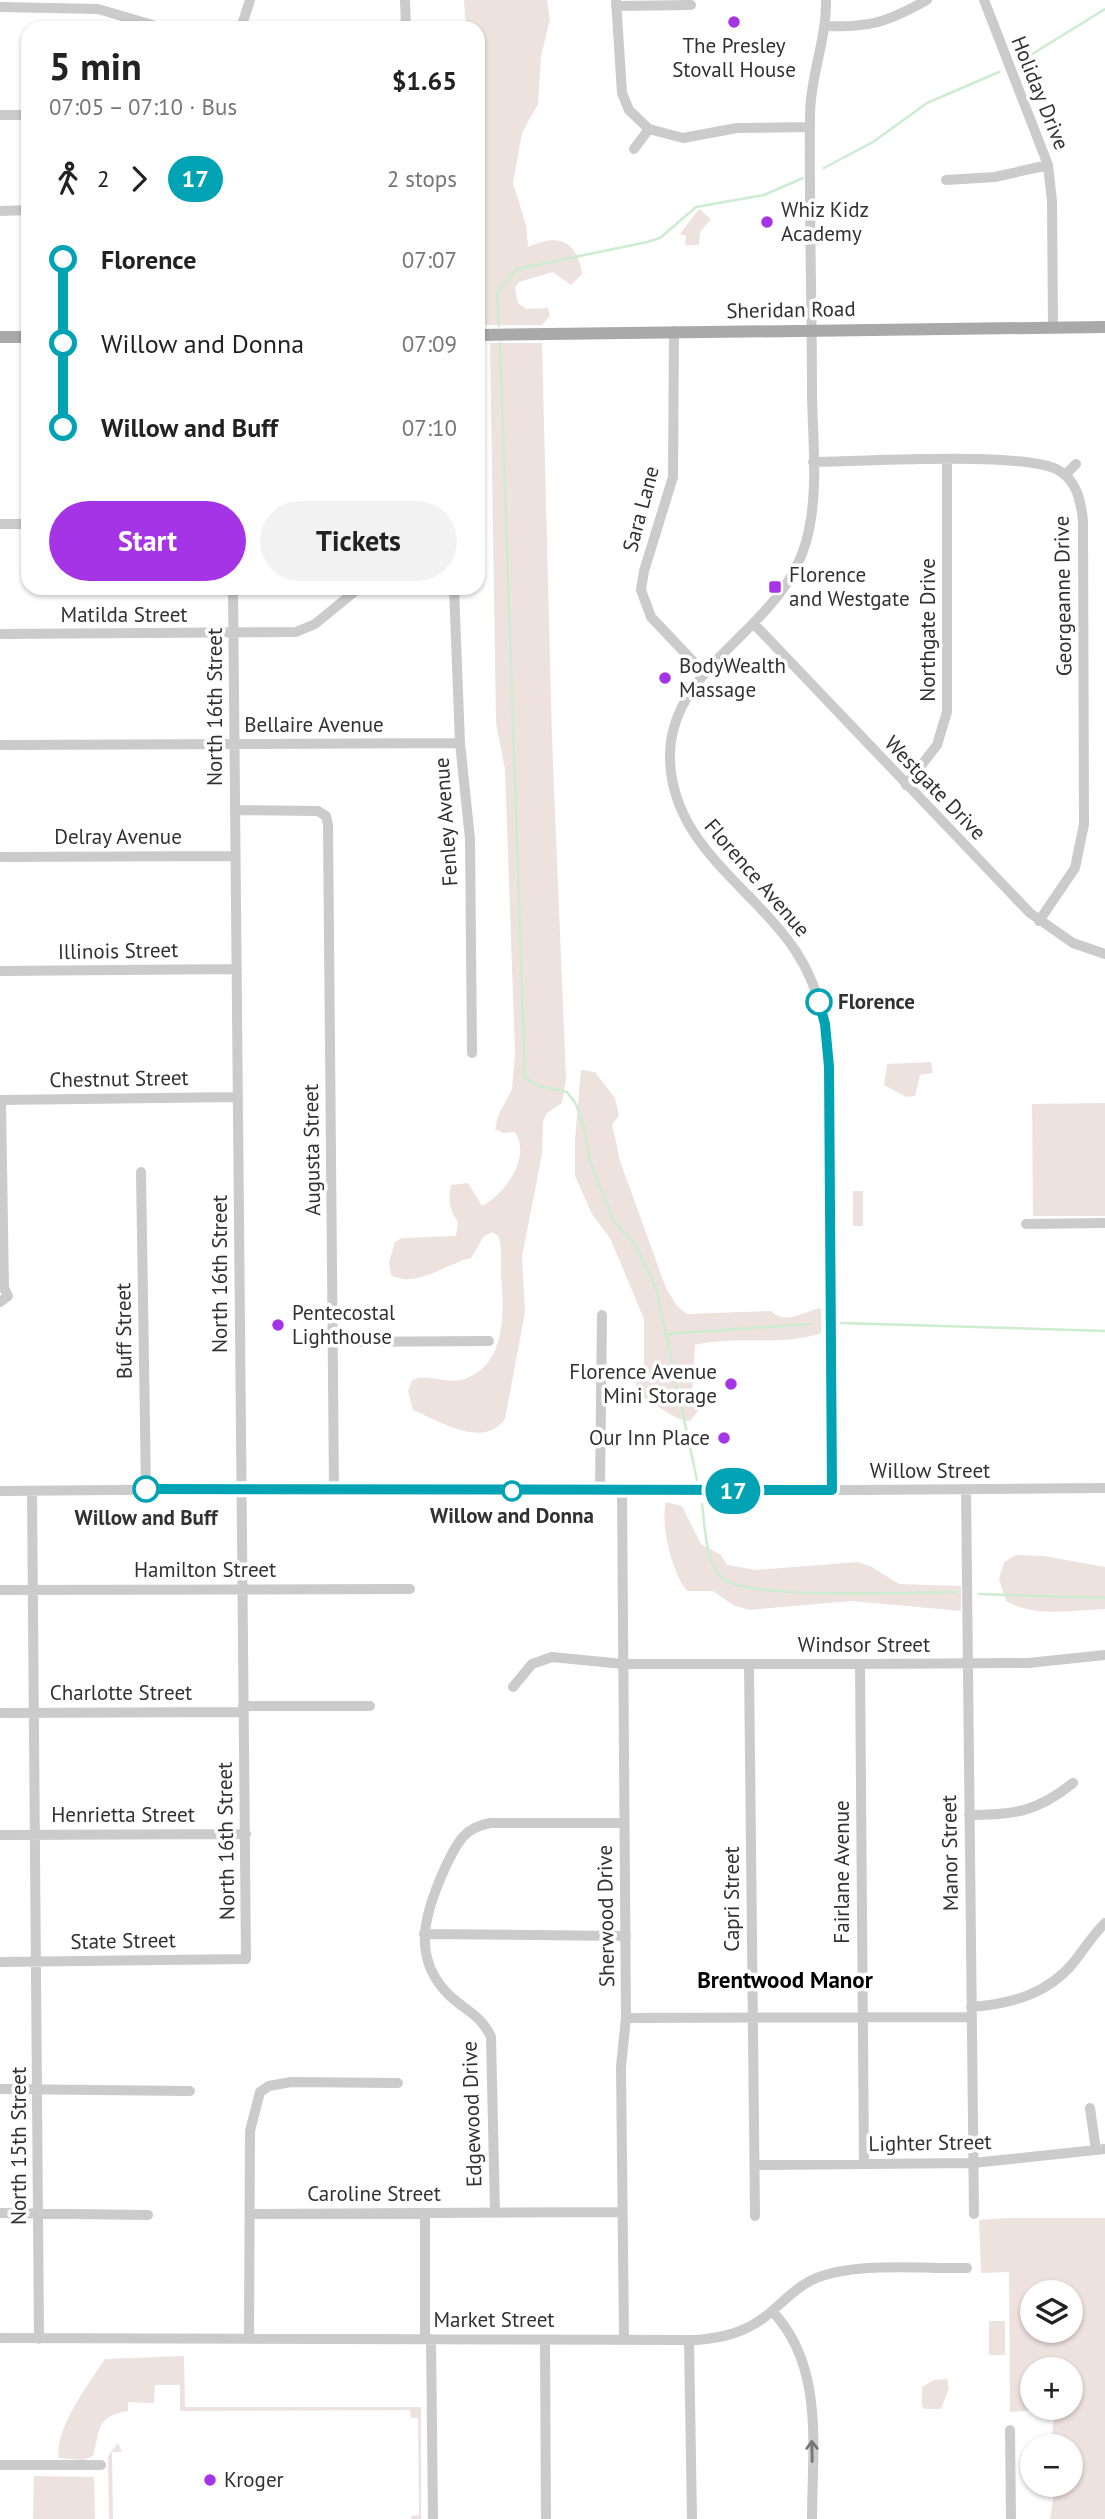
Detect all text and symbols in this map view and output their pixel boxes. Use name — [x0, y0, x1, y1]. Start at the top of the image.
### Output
marker: The Presley Stovall House — [726, 14, 742, 30]
place label: The Presley Stovall House — [672, 32, 796, 83]
street label: Holiday Drive — [1005, 32, 1076, 154]
text: 5 min — [49, 41, 142, 90]
text: $1.65 — [392, 64, 457, 97]
text: 07:05 – 07:10 · Bus — [49, 92, 237, 121]
icon: walk — [49, 160, 87, 198]
icon: forward — [120, 160, 158, 198]
text: 17 — [182, 163, 209, 194]
text: 2 — [97, 164, 110, 193]
text: 2 stops — [387, 164, 457, 193]
place label: Whiz Kidz Academy — [781, 196, 869, 247]
marker: Whiz Kidz Academy — [759, 214, 775, 230]
text: Florence — [101, 243, 196, 276]
text: 07:07 — [402, 245, 457, 274]
street label: Sheridan Road — [726, 295, 856, 324]
text: Willow and Donna — [101, 327, 304, 360]
text: 07:09 — [402, 329, 457, 358]
text: Willow and Buff — [101, 411, 278, 444]
text: 07:10 — [402, 413, 457, 442]
street label: Sara Lane — [616, 463, 665, 555]
button: Start — [49, 501, 246, 581]
button: Tickets — [260, 501, 457, 581]
street label: Georgeanne Drive — [1048, 516, 1077, 676]
street label: Northgate Drive — [914, 558, 941, 702]
place label: Florence and Westgate — [789, 561, 910, 612]
marker: Florence and Westgate — [767, 579, 783, 595]
street label: Matilda Street — [61, 601, 187, 628]
street label: North 16th Street — [201, 628, 228, 786]
place label: BodyWealth Massage — [679, 652, 786, 703]
marker: BodyWealth Massage — [657, 670, 673, 686]
street label: Bellaire Avenue — [244, 711, 384, 738]
street label: Westgate Drive — [879, 730, 992, 846]
street label: Fenley Avenue — [428, 757, 463, 887]
street label: Florence Avenue — [699, 813, 816, 942]
street label: Delray Avenue — [54, 823, 182, 850]
street label: Illinois Street — [58, 936, 178, 965]
place label: Florence — [838, 988, 915, 1015]
marker: Florence — [806, 989, 832, 1015]
street label: Chestnut Street — [49, 1064, 189, 1093]
street label: Augusta Street — [297, 1084, 326, 1216]
street label: North 16th Street — [206, 1195, 233, 1353]
street label: Buff Street — [109, 1283, 138, 1379]
place label: Pentecostal Lighthouse — [292, 1299, 395, 1350]
marker: Pentecostal Lighthouse — [270, 1317, 286, 1333]
place label: Florence Avenue Mini Storage — [569, 1358, 717, 1409]
marker: Florence Avenue Mini Storage — [723, 1376, 739, 1392]
place label: Our Inn Place — [589, 1424, 710, 1451]
marker: Our Inn Place — [716, 1430, 732, 1446]
street label: Willow Street — [870, 1457, 990, 1484]
line badge: 17 — [702, 1468, 764, 1514]
text: 17 — [719, 1475, 747, 1506]
marker: Willow and Buff — [133, 1476, 159, 1502]
marker: Willow and Donna — [502, 1481, 522, 1501]
place label: Willow and Donna — [430, 1502, 594, 1529]
place label: Willow and Buff — [75, 1504, 219, 1531]
street label: Hamilton Street — [134, 1556, 276, 1583]
street label: Windsor Street — [798, 1631, 930, 1658]
street label: Charlotte Street — [50, 1679, 192, 1706]
street label: North 16th Street — [211, 1762, 240, 1920]
street label: Manor Street — [935, 1795, 964, 1911]
street label: Fairlane Avenue — [828, 1800, 855, 1944]
street label: Henrietta Street — [51, 1801, 195, 1828]
street label: Sherwood Drive — [591, 1845, 620, 1987]
street label: Capri Street — [718, 1846, 745, 1952]
street label: State Street — [70, 1926, 176, 1955]
district label: Brentwood Manor — [697, 1965, 874, 1994]
street label: Edgewood Drive — [455, 2041, 488, 2187]
street label: North 15th Street — [5, 2067, 32, 2225]
street label: Lighter Street — [868, 2128, 992, 2157]
street label: Caroline Street — [307, 2180, 441, 2207]
map controls — [1020, 2280, 1083, 2497]
button: layers — [1020, 2280, 1083, 2343]
street label: Market Street — [433, 2306, 555, 2333]
button: + — [1020, 2357, 1083, 2420]
button: − — [1020, 2434, 1083, 2497]
one-way arrow — [805, 2440, 818, 2463]
place label: Kroger — [224, 2466, 284, 2493]
marker: Kroger — [202, 2472, 218, 2488]

